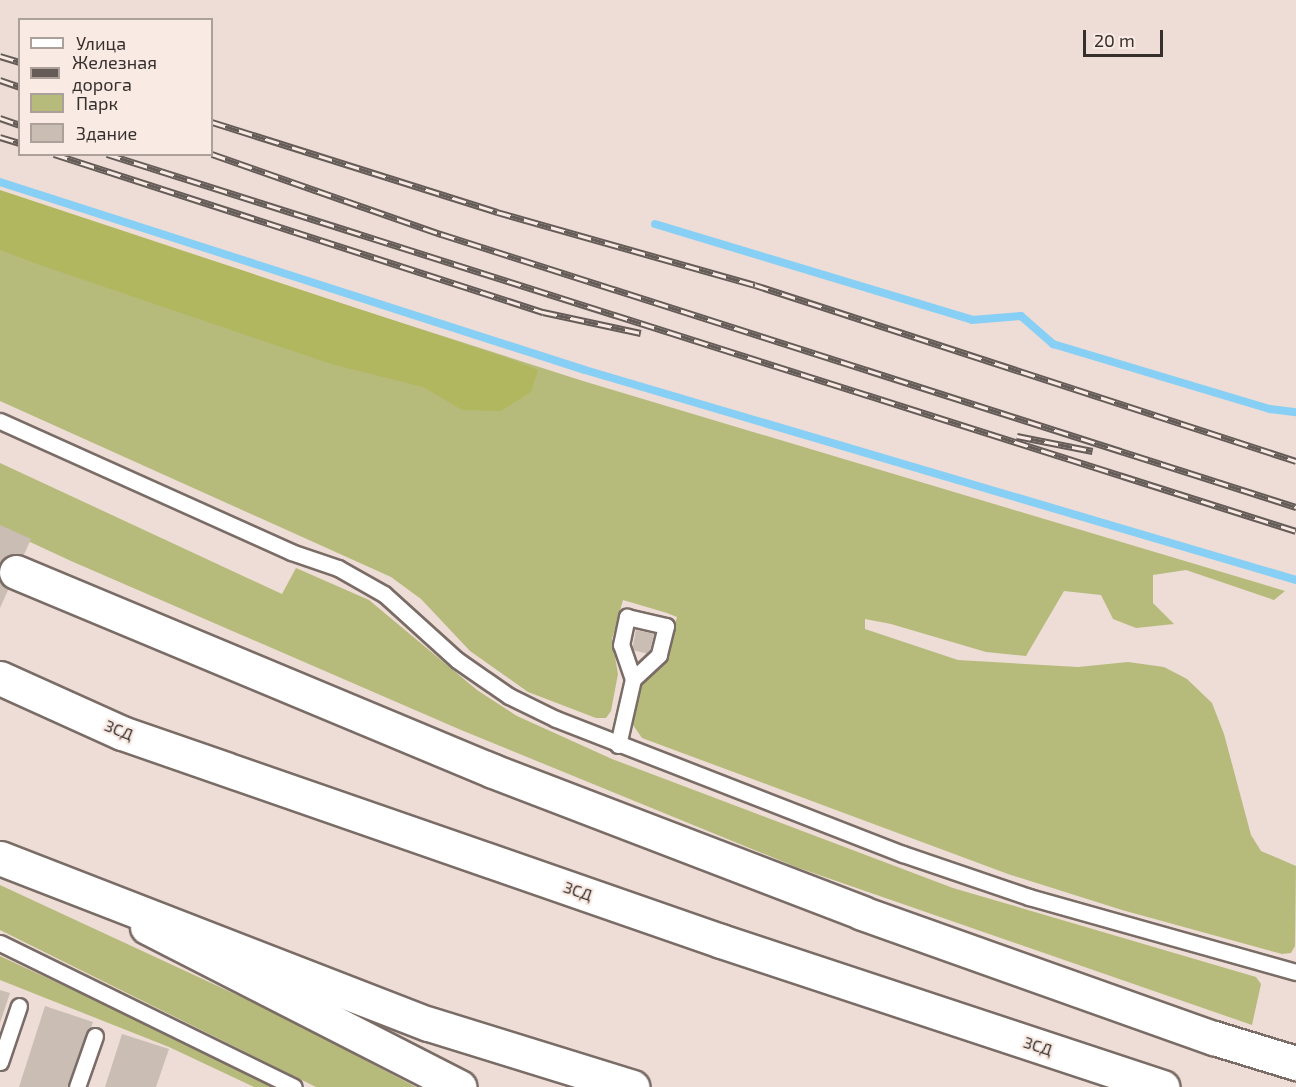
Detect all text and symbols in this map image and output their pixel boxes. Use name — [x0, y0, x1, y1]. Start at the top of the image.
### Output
legend — [18, 18, 213, 156]
scale bar — [1086, 18, 1166, 56]
text: 20 m — [1094, 29, 1135, 51]
text: Улица — [76, 32, 126, 54]
text: Железная дорога — [72, 51, 157, 95]
text: Парк — [76, 92, 118, 114]
text: Здание — [76, 122, 137, 144]
street label: ЗСД — [102, 716, 136, 744]
street label: ЗСД — [561, 877, 595, 905]
street label: ЗСД — [1021, 1032, 1055, 1060]

